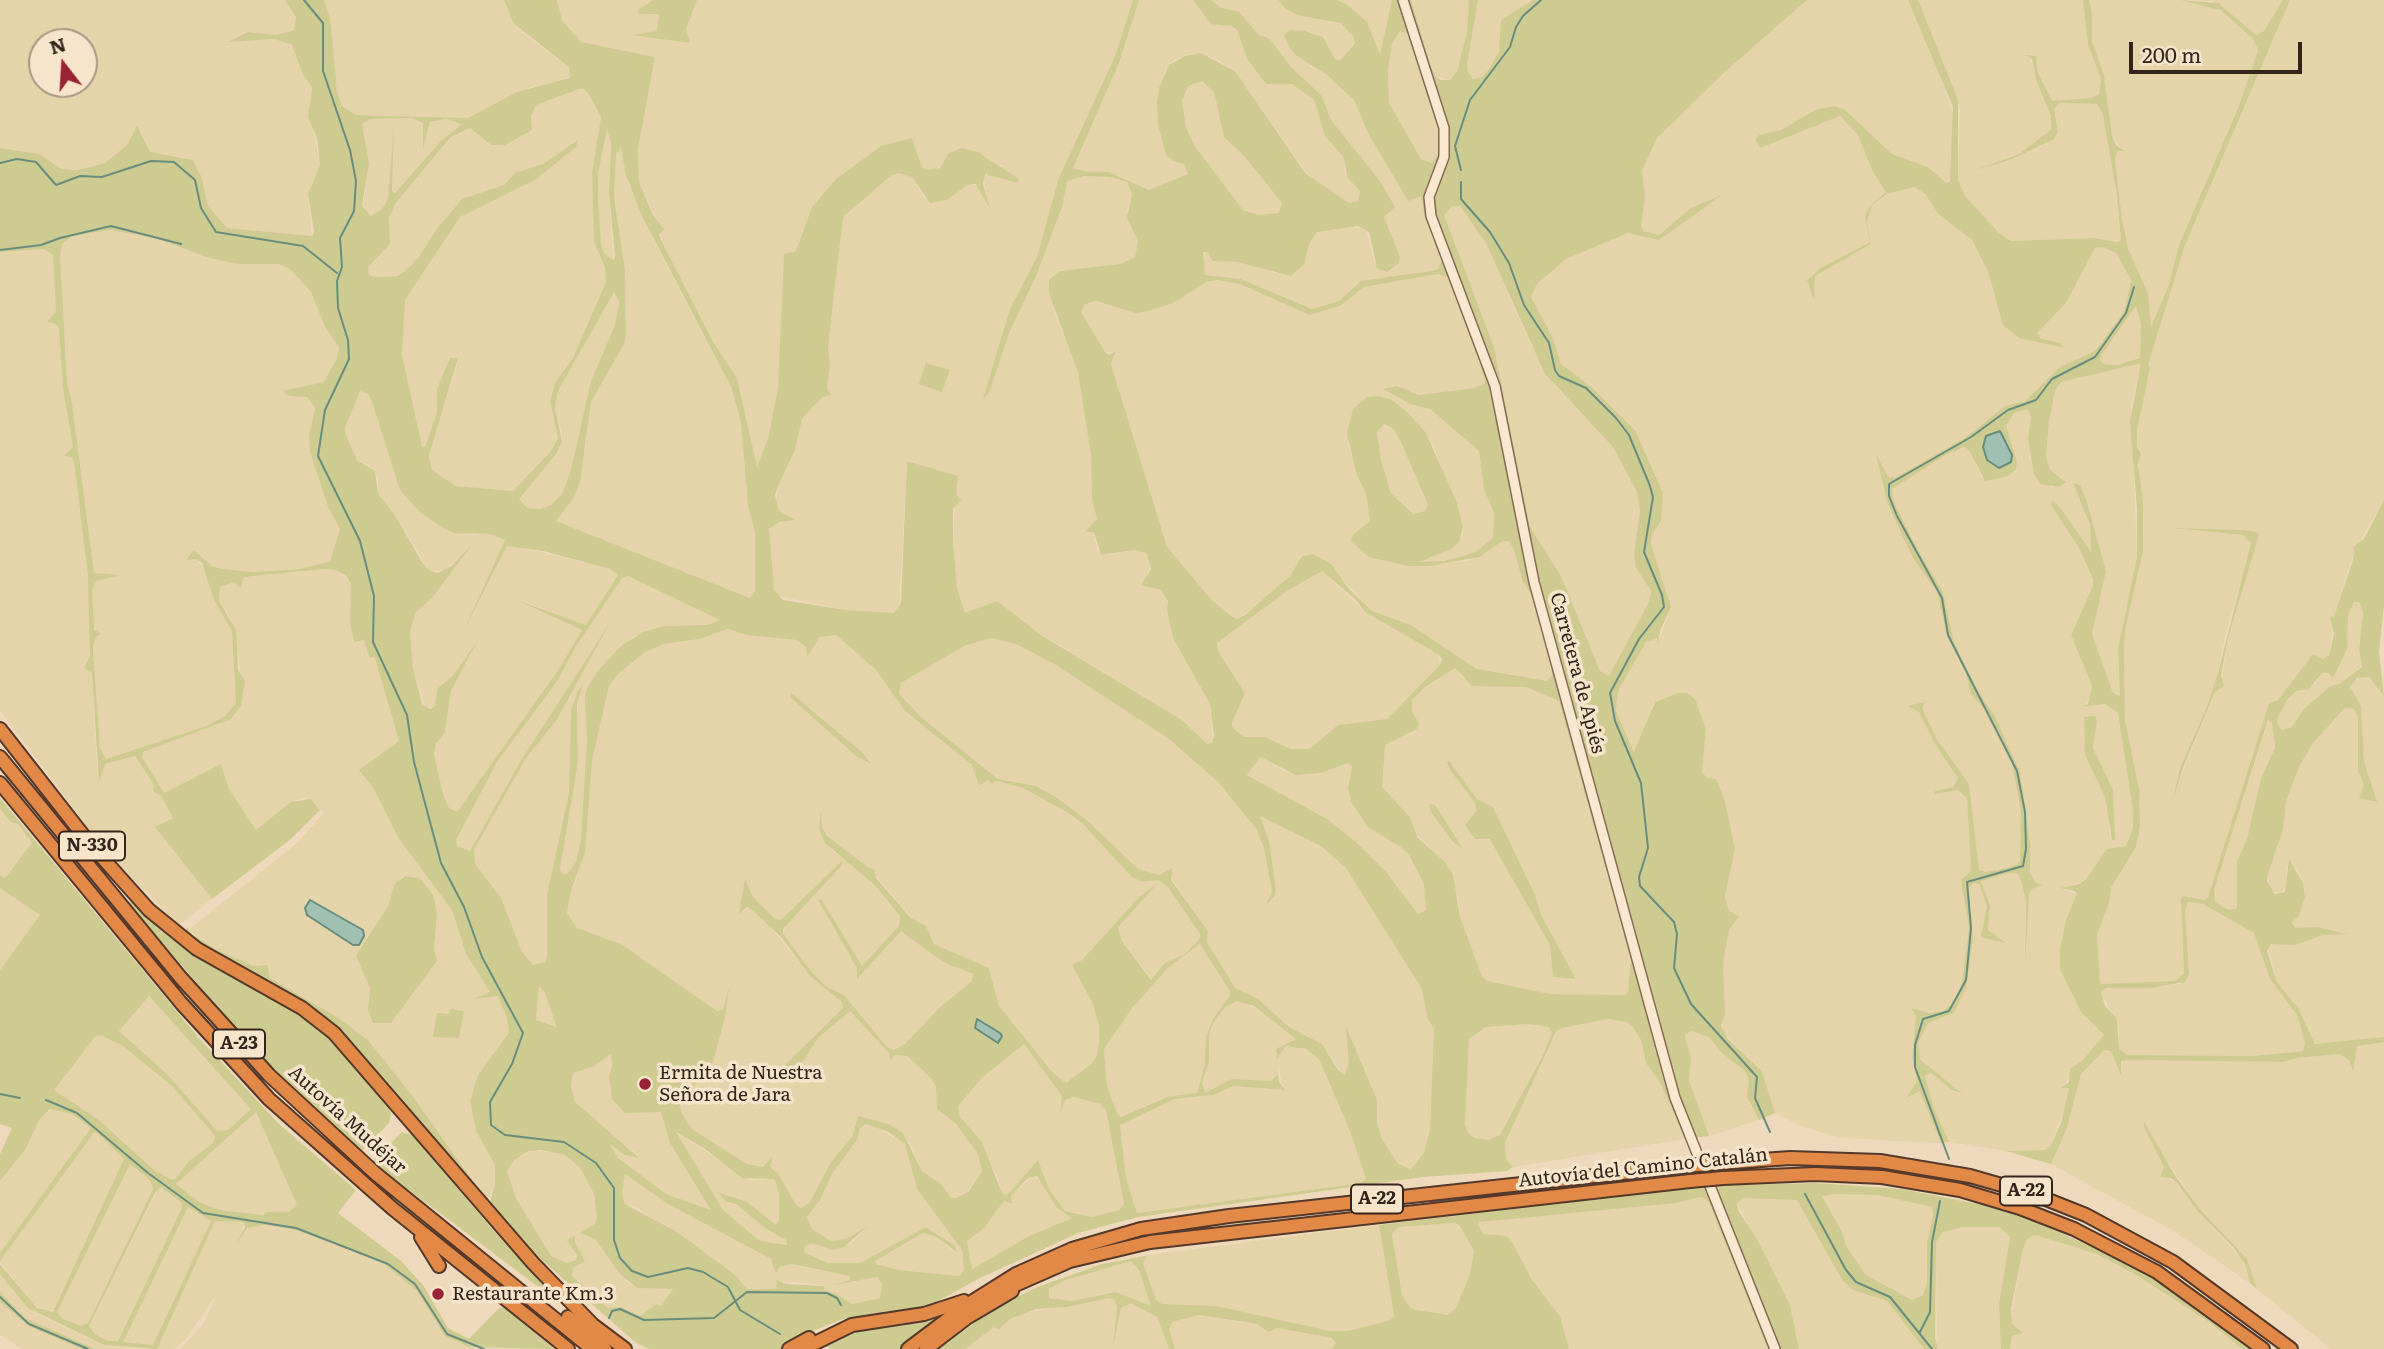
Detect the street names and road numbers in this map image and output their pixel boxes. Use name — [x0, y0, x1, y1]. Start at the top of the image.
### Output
street label: Carretera de Apiés — [1545, 590, 1609, 756]
road number: N-330 — [59, 832, 125, 860]
road number: A-23 — [213, 1030, 265, 1058]
street label: Autovía Mudéjar — [283, 1061, 411, 1179]
street label: Autovía del Camino Catalán — [1517, 1144, 1769, 1192]
road number: A-22 — [2000, 1176, 2052, 1206]
road number: A-22 — [1351, 1184, 1403, 1214]

